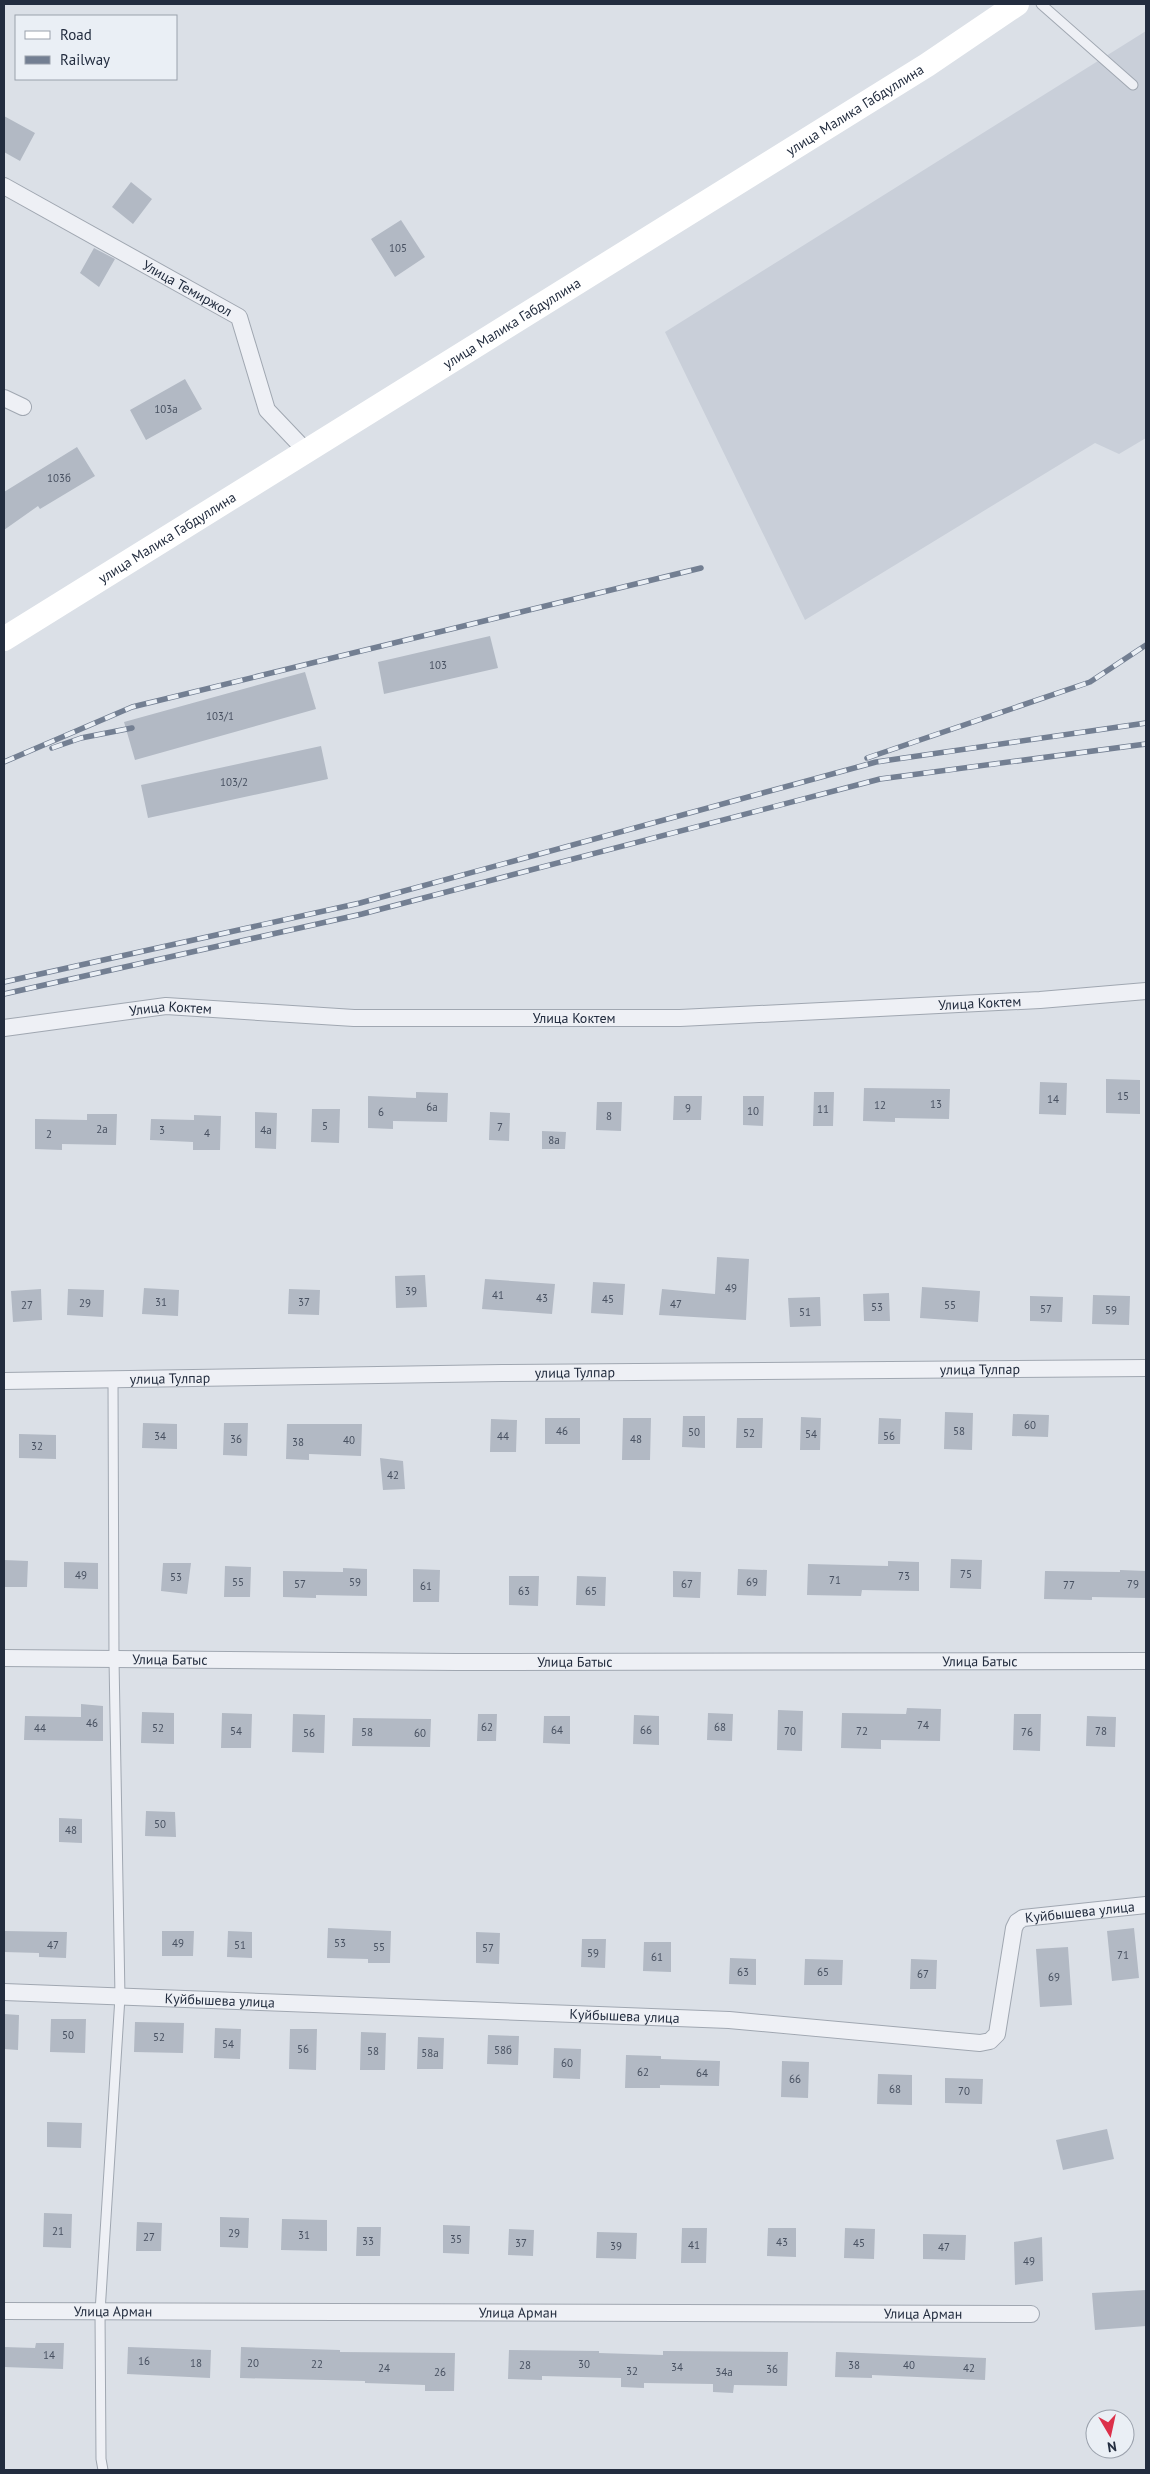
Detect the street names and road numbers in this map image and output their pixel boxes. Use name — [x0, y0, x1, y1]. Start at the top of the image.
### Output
street label: улица Малика Габдуллина — [783, 60, 927, 159]
street label: Улица Темиржол — [139, 256, 236, 320]
street label: улица Малика Габдуллина — [440, 274, 584, 373]
street label: улица Малика Габдуллина — [95, 488, 239, 587]
street label: Улица Коктем — [938, 992, 1022, 1014]
street label: Улица Коктем — [128, 997, 212, 1020]
street label: Улица Коктем — [533, 1009, 616, 1027]
street label: улица Тулпар — [940, 1360, 1020, 1379]
street label: улица Тулпар — [535, 1363, 615, 1382]
street label: улица Тулпар — [130, 1369, 210, 1388]
street label: Улица Батыс — [132, 1650, 208, 1669]
street label: Улица Батыс — [942, 1652, 1018, 1670]
street label: Улица Батыс — [537, 1653, 613, 1671]
street label: Куйбышева улица — [1024, 1897, 1136, 1927]
street label: Куйбышева улица — [164, 1989, 275, 2011]
street label: Куйбышева улица — [569, 2005, 680, 2027]
street label: Улица Арман — [74, 2302, 152, 2320]
street label: Улица Арман — [479, 2303, 557, 2322]
street label: Улица Арман — [884, 2305, 962, 2323]

